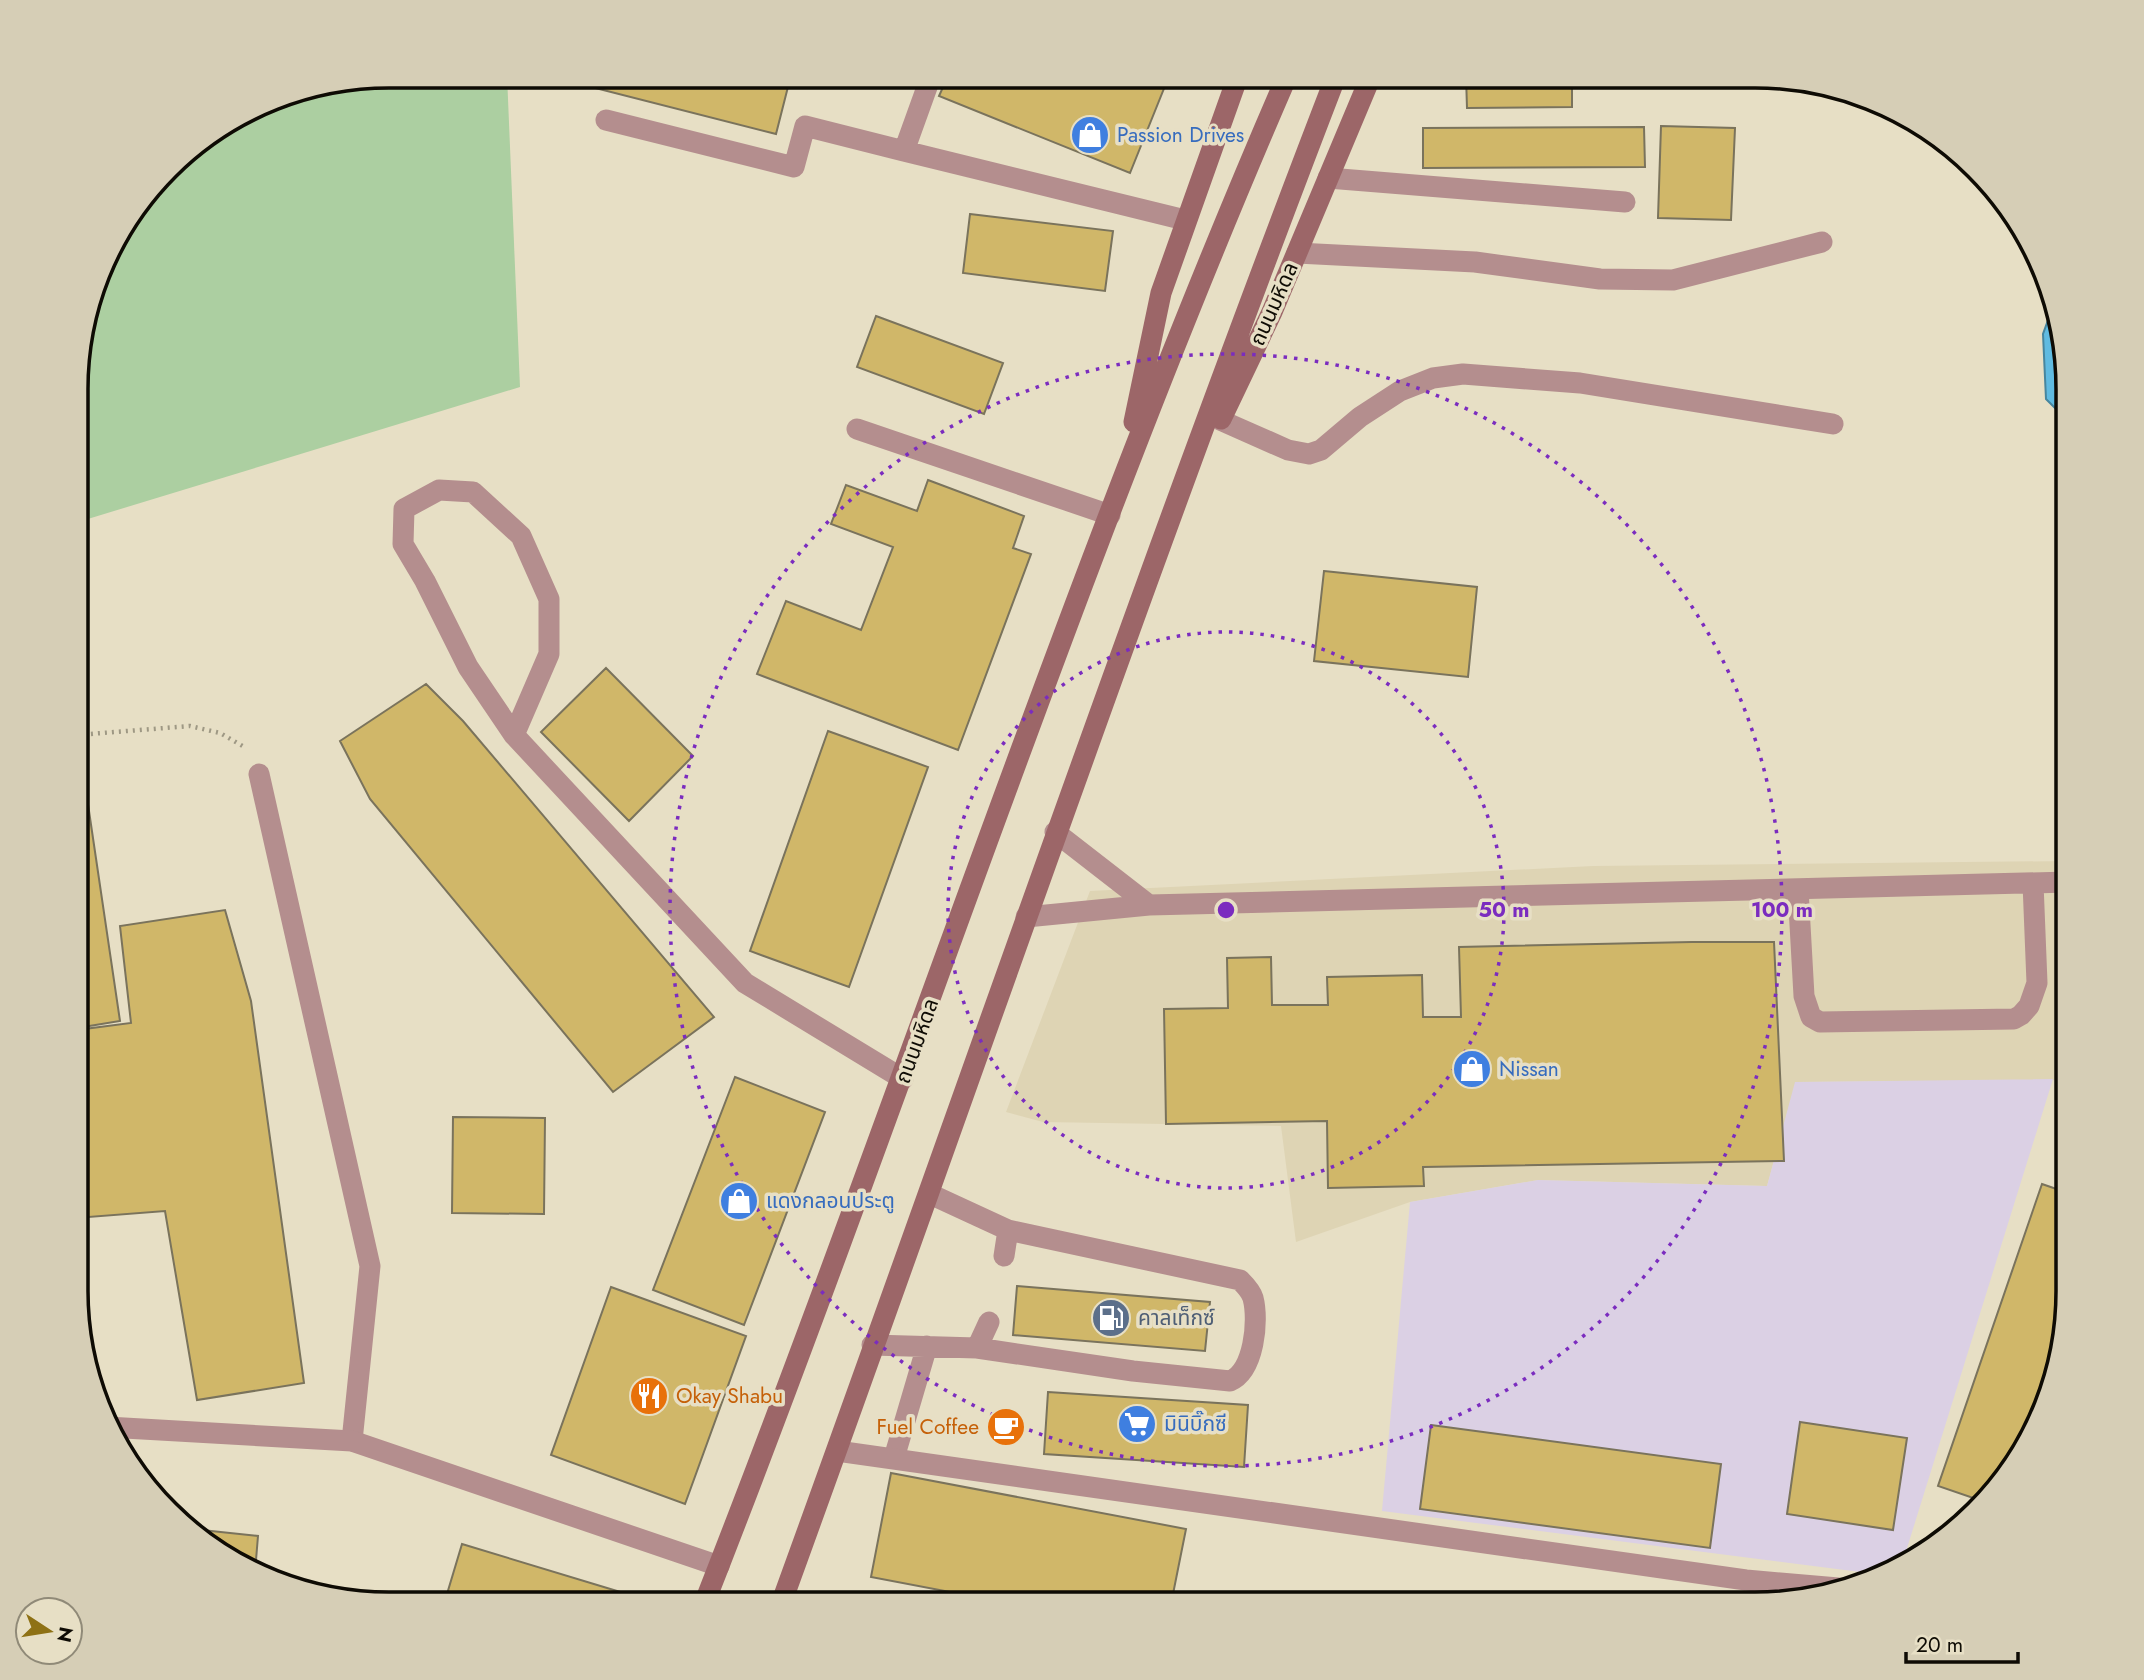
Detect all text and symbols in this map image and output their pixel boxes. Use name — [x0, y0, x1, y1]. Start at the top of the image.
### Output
shop icon: Passion Drives — [1069, 114, 1111, 156]
place label: Passion Drives — [1117, 120, 1244, 150]
street label: ถนนมหิดล — [1242, 257, 1306, 351]
text: 50 m — [1479, 895, 1529, 925]
text: 100 m — [1751, 895, 1813, 925]
centre of rings — [1214, 898, 1238, 922]
street label: ถนนมหิดล — [888, 994, 946, 1088]
shop icon: Nissan — [1451, 1048, 1493, 1090]
place label: Nissan — [1499, 1054, 1559, 1084]
shop icon: แดงกลอนประตู — [718, 1180, 760, 1222]
place label: แดงกลอนประตู — [766, 1186, 895, 1216]
fuel station icon: คาลเท็กซ์ — [1090, 1297, 1132, 1339]
place label: คาลเท็กซ์ — [1138, 1303, 1215, 1333]
restaurant icon: Okay Shabu — [628, 1375, 670, 1417]
place label: Okay Shabu — [676, 1381, 783, 1411]
supermarket icon: มินิบิ๊กซี — [1116, 1403, 1158, 1445]
cafe icon: Fuel Coffee — [985, 1406, 1027, 1448]
place label: มินิบิ๊กซี — [1164, 1409, 1227, 1439]
place label: Fuel Coffee — [876, 1412, 979, 1442]
north arrow — [14, 1596, 84, 1666]
scale bar — [1906, 1620, 2018, 1664]
text: N — [50, 1624, 80, 1645]
text: 20 m — [1916, 1630, 1963, 1660]

